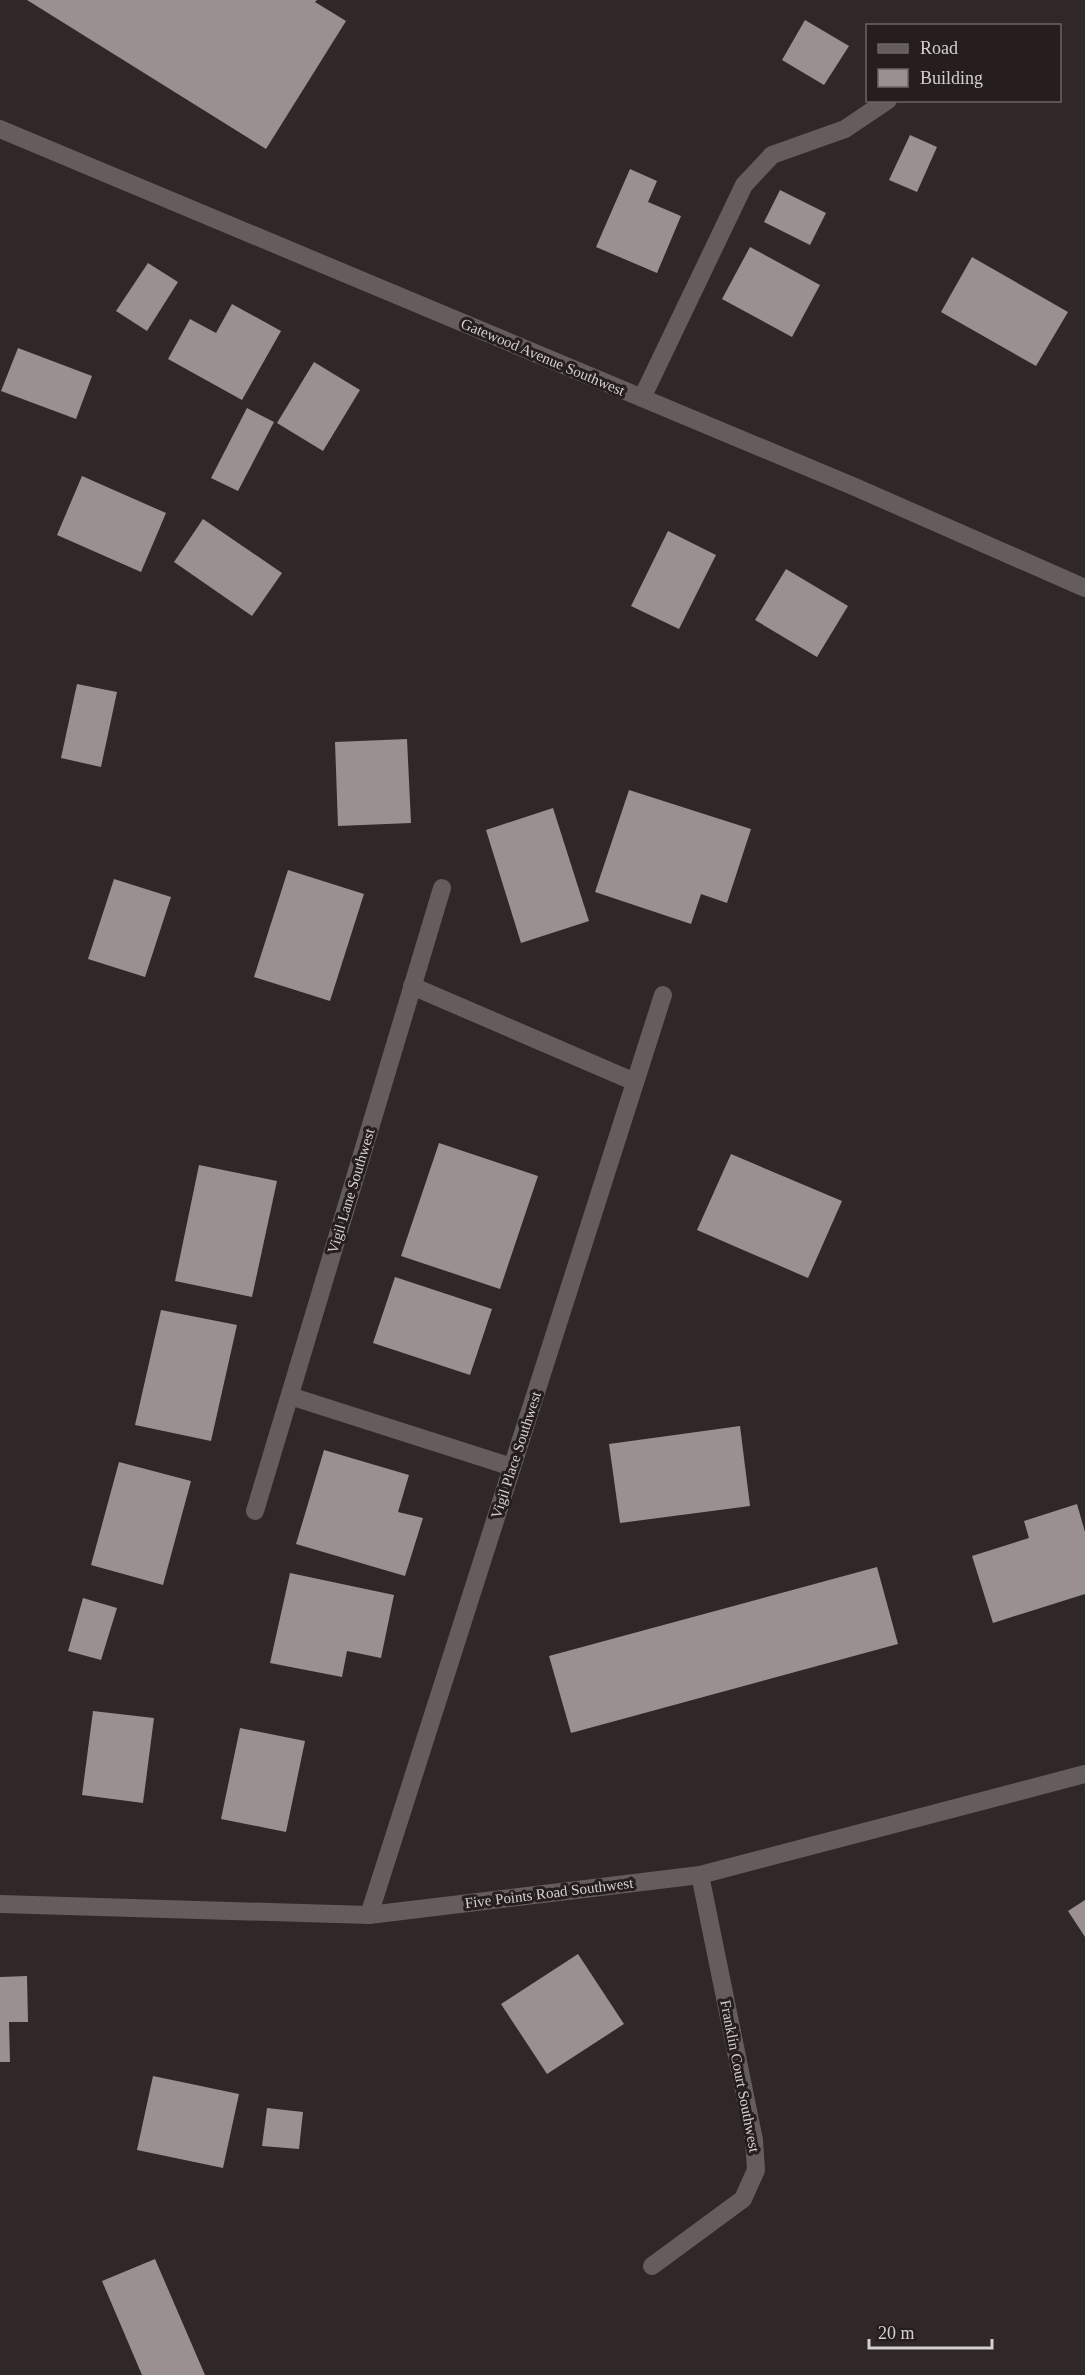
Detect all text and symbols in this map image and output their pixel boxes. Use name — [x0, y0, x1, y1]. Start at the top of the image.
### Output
legend — [866, 24, 1061, 102]
text: Road — [920, 38, 958, 58]
text: Building — [920, 68, 983, 88]
street label: Gatewood Avenue Southwest — [459, 315, 628, 399]
street label: Vigil Lane Southwest — [324, 1126, 378, 1255]
street label: Vigil Place Southwest — [488, 1389, 544, 1520]
street label: Five Points Road Southwest — [464, 1875, 635, 1911]
street label: Franklin Court Southwest — [717, 1998, 763, 2154]
scale bar — [869, 2312, 992, 2350]
text: 20 m — [878, 2323, 915, 2343]

